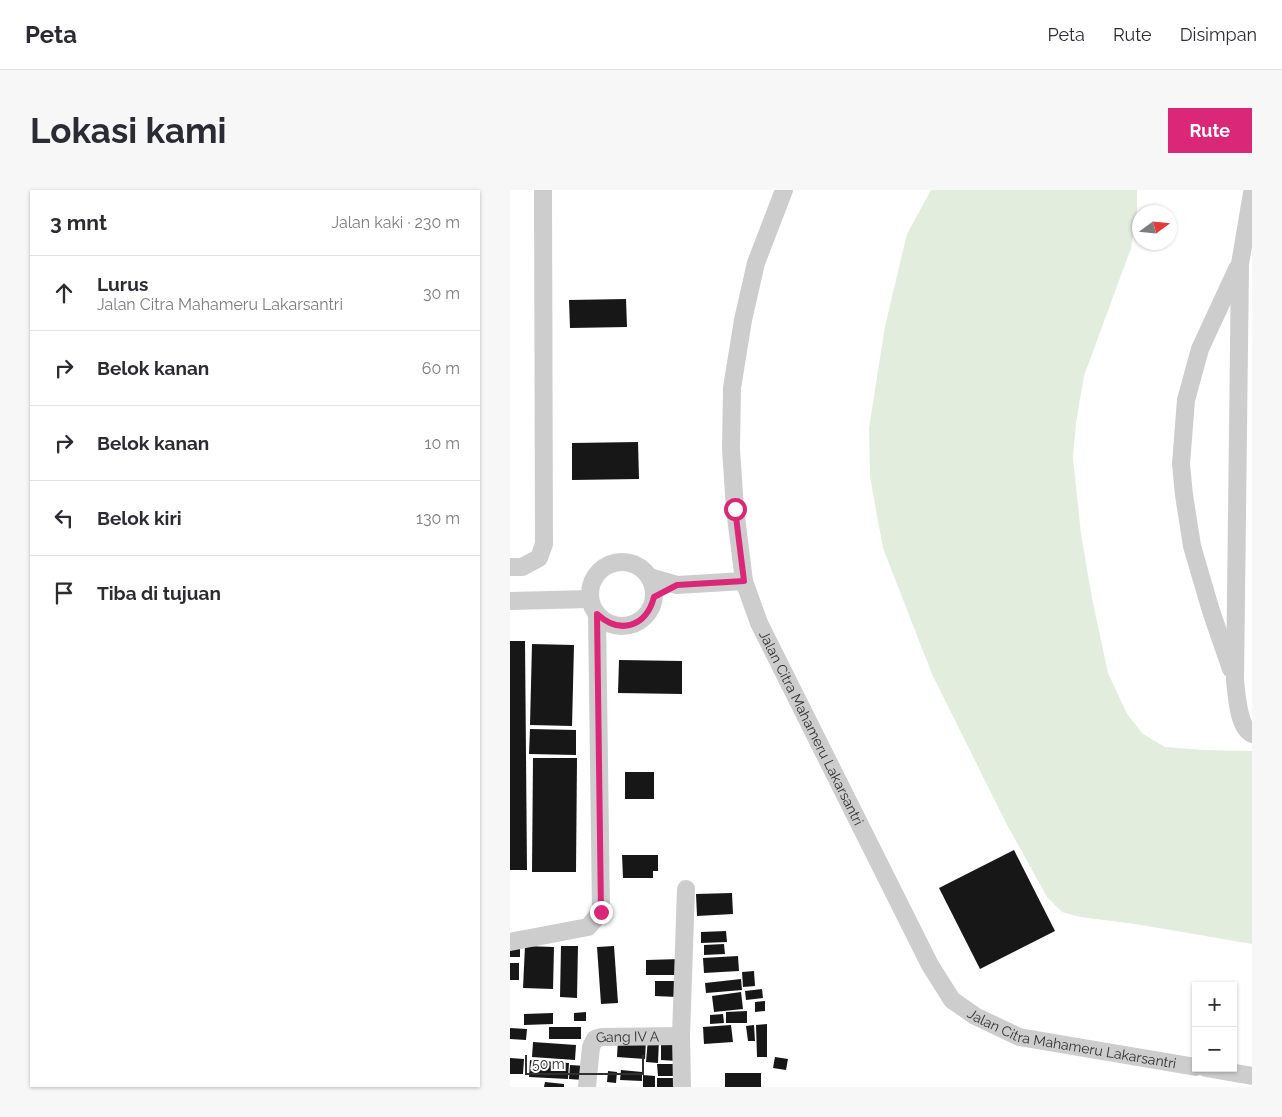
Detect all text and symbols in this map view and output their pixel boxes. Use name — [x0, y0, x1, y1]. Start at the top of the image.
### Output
text: Peta — [25, 20, 77, 49]
text: Peta — [1048, 24, 1085, 45]
text: Rute — [1113, 24, 1152, 45]
text: Disimpan — [1180, 24, 1257, 45]
button: Rute — [1168, 108, 1252, 153]
text: Lokasi kami — [30, 110, 227, 151]
north arrow — [1132, 205, 1177, 250]
text: 3 mnt — [50, 210, 107, 235]
text: Jalan kaki · 230 m — [331, 213, 460, 232]
text: Lurus — [97, 273, 148, 295]
icon: ahead — [50, 279, 78, 307]
text: 30 m — [423, 284, 460, 303]
text: Jalan Citra Mahameru Lakarsantri — [97, 295, 343, 314]
icon: right — [50, 354, 78, 382]
text: Belok kanan — [97, 357, 209, 379]
text: 60 m — [422, 359, 460, 378]
icon: right — [50, 429, 78, 457]
text: Belok kanan — [97, 432, 209, 454]
text: 10 m — [425, 434, 460, 453]
route start — [724, 498, 747, 521]
icon: left — [50, 504, 78, 532]
text: Belok kiri — [97, 507, 182, 529]
text: 130 m — [416, 509, 460, 528]
icon: arrive — [50, 579, 78, 607]
text: Tiba di tujuan — [97, 582, 221, 604]
street label: Jalan Citra Mahameru Lakarsantri — [756, 628, 867, 828]
route end — [590, 901, 613, 924]
map controls — [1192, 982, 1237, 1072]
button: + — [1192, 982, 1237, 1027]
street label: Jalan Citra Mahameru Lakarsantri — [964, 1005, 1178, 1072]
button: − — [1192, 1027, 1237, 1072]
street label: Gang IV A — [594, 1028, 660, 1046]
scale bar — [525, 1052, 644, 1075]
text: 50 m — [532, 1056, 565, 1072]

